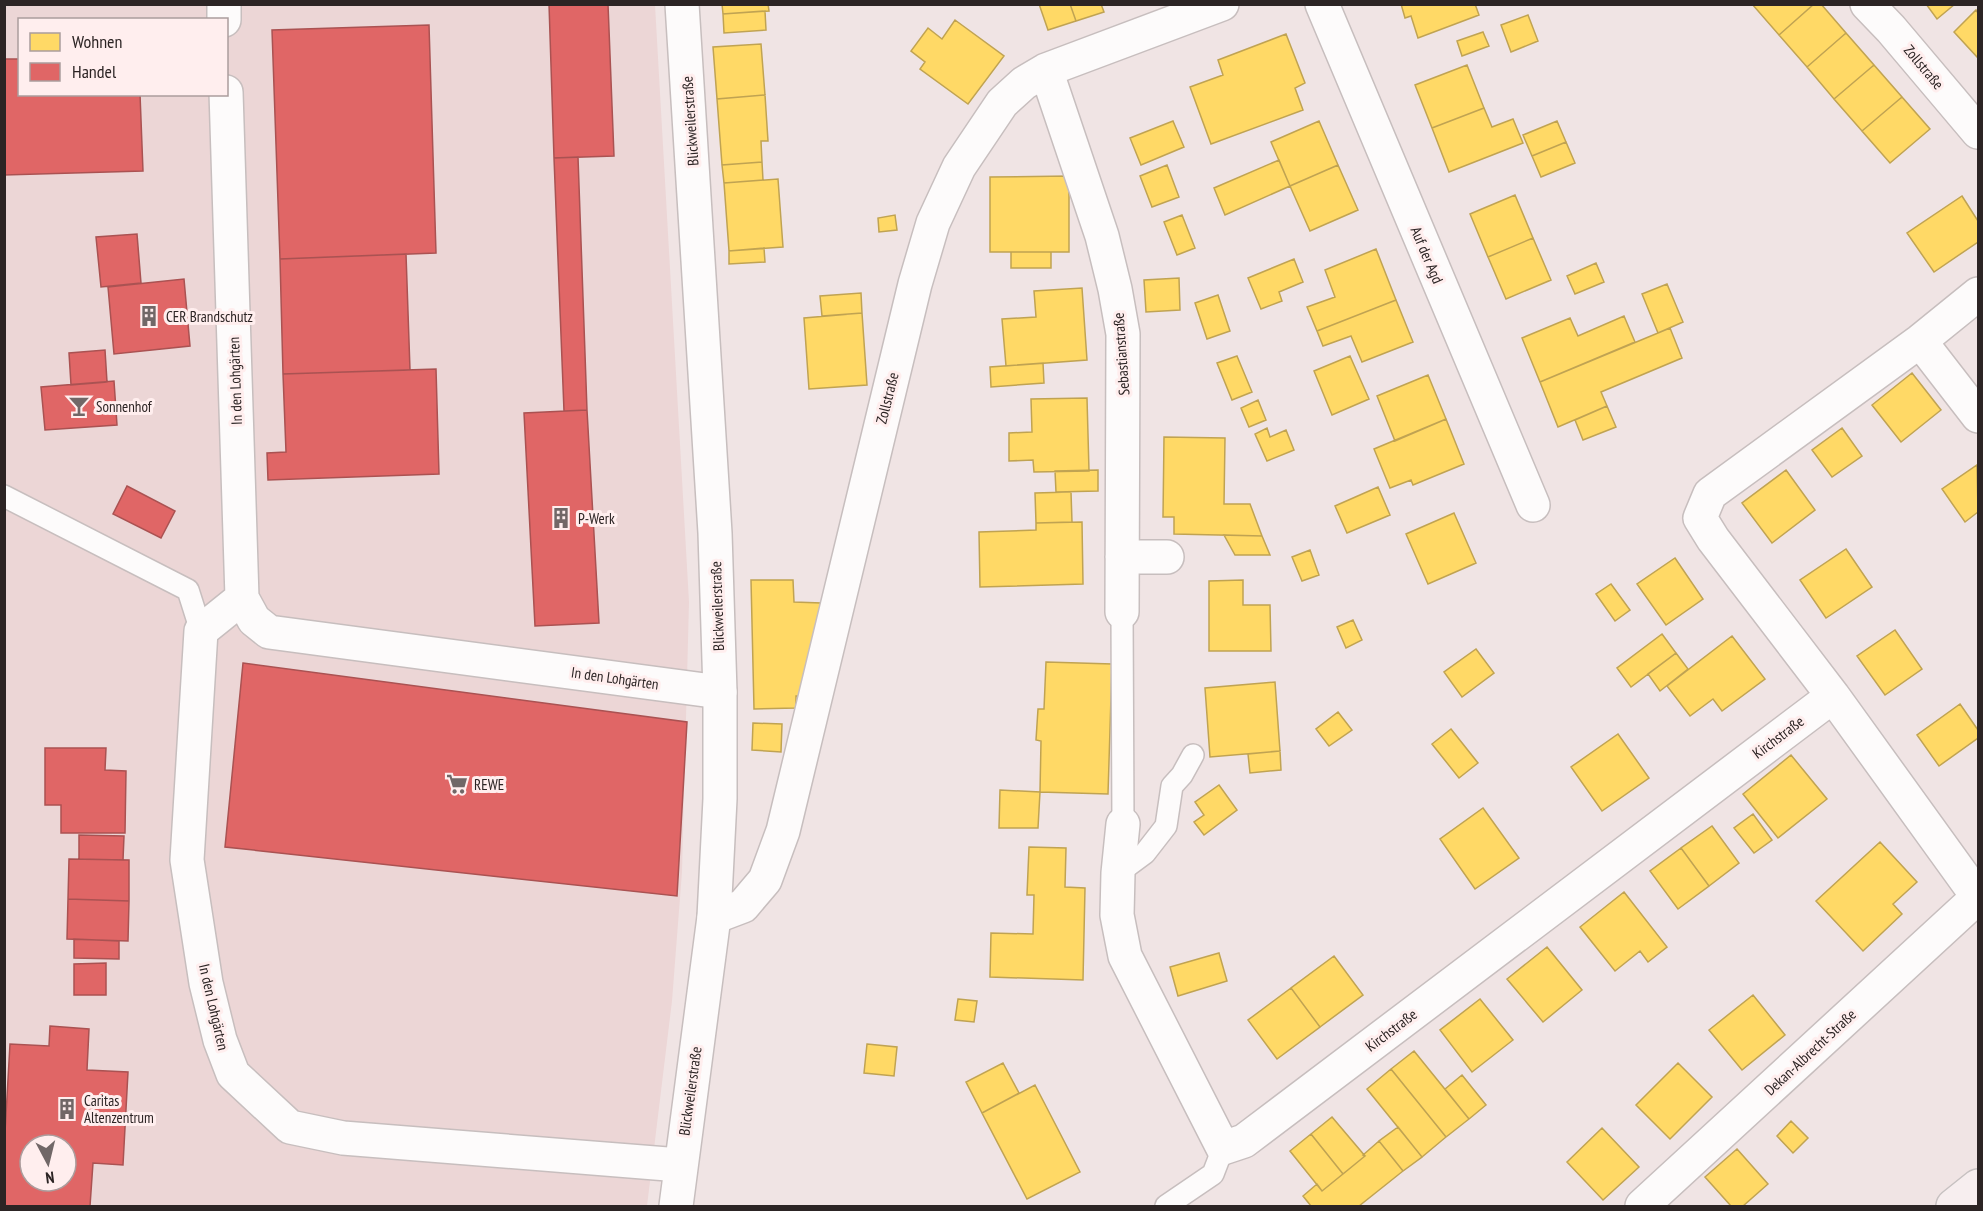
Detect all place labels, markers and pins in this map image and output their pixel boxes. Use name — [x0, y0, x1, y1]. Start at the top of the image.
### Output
building icon: CER Brandschutz — [137, 304, 161, 328]
place label: CER Brandschutz — [166, 307, 253, 326]
bar icon: Sonnenhof — [67, 394, 91, 418]
place label: Sonnenhof — [96, 397, 153, 416]
building icon: P-Werk — [549, 506, 573, 530]
place label: P-Werk — [578, 509, 615, 528]
supermarket icon: REWE — [445, 772, 469, 796]
place label: REWE — [474, 775, 504, 794]
place label: Caritas Altenzentrum — [84, 1091, 154, 1127]
building icon: Caritas Altenzentrum — [55, 1097, 79, 1121]

